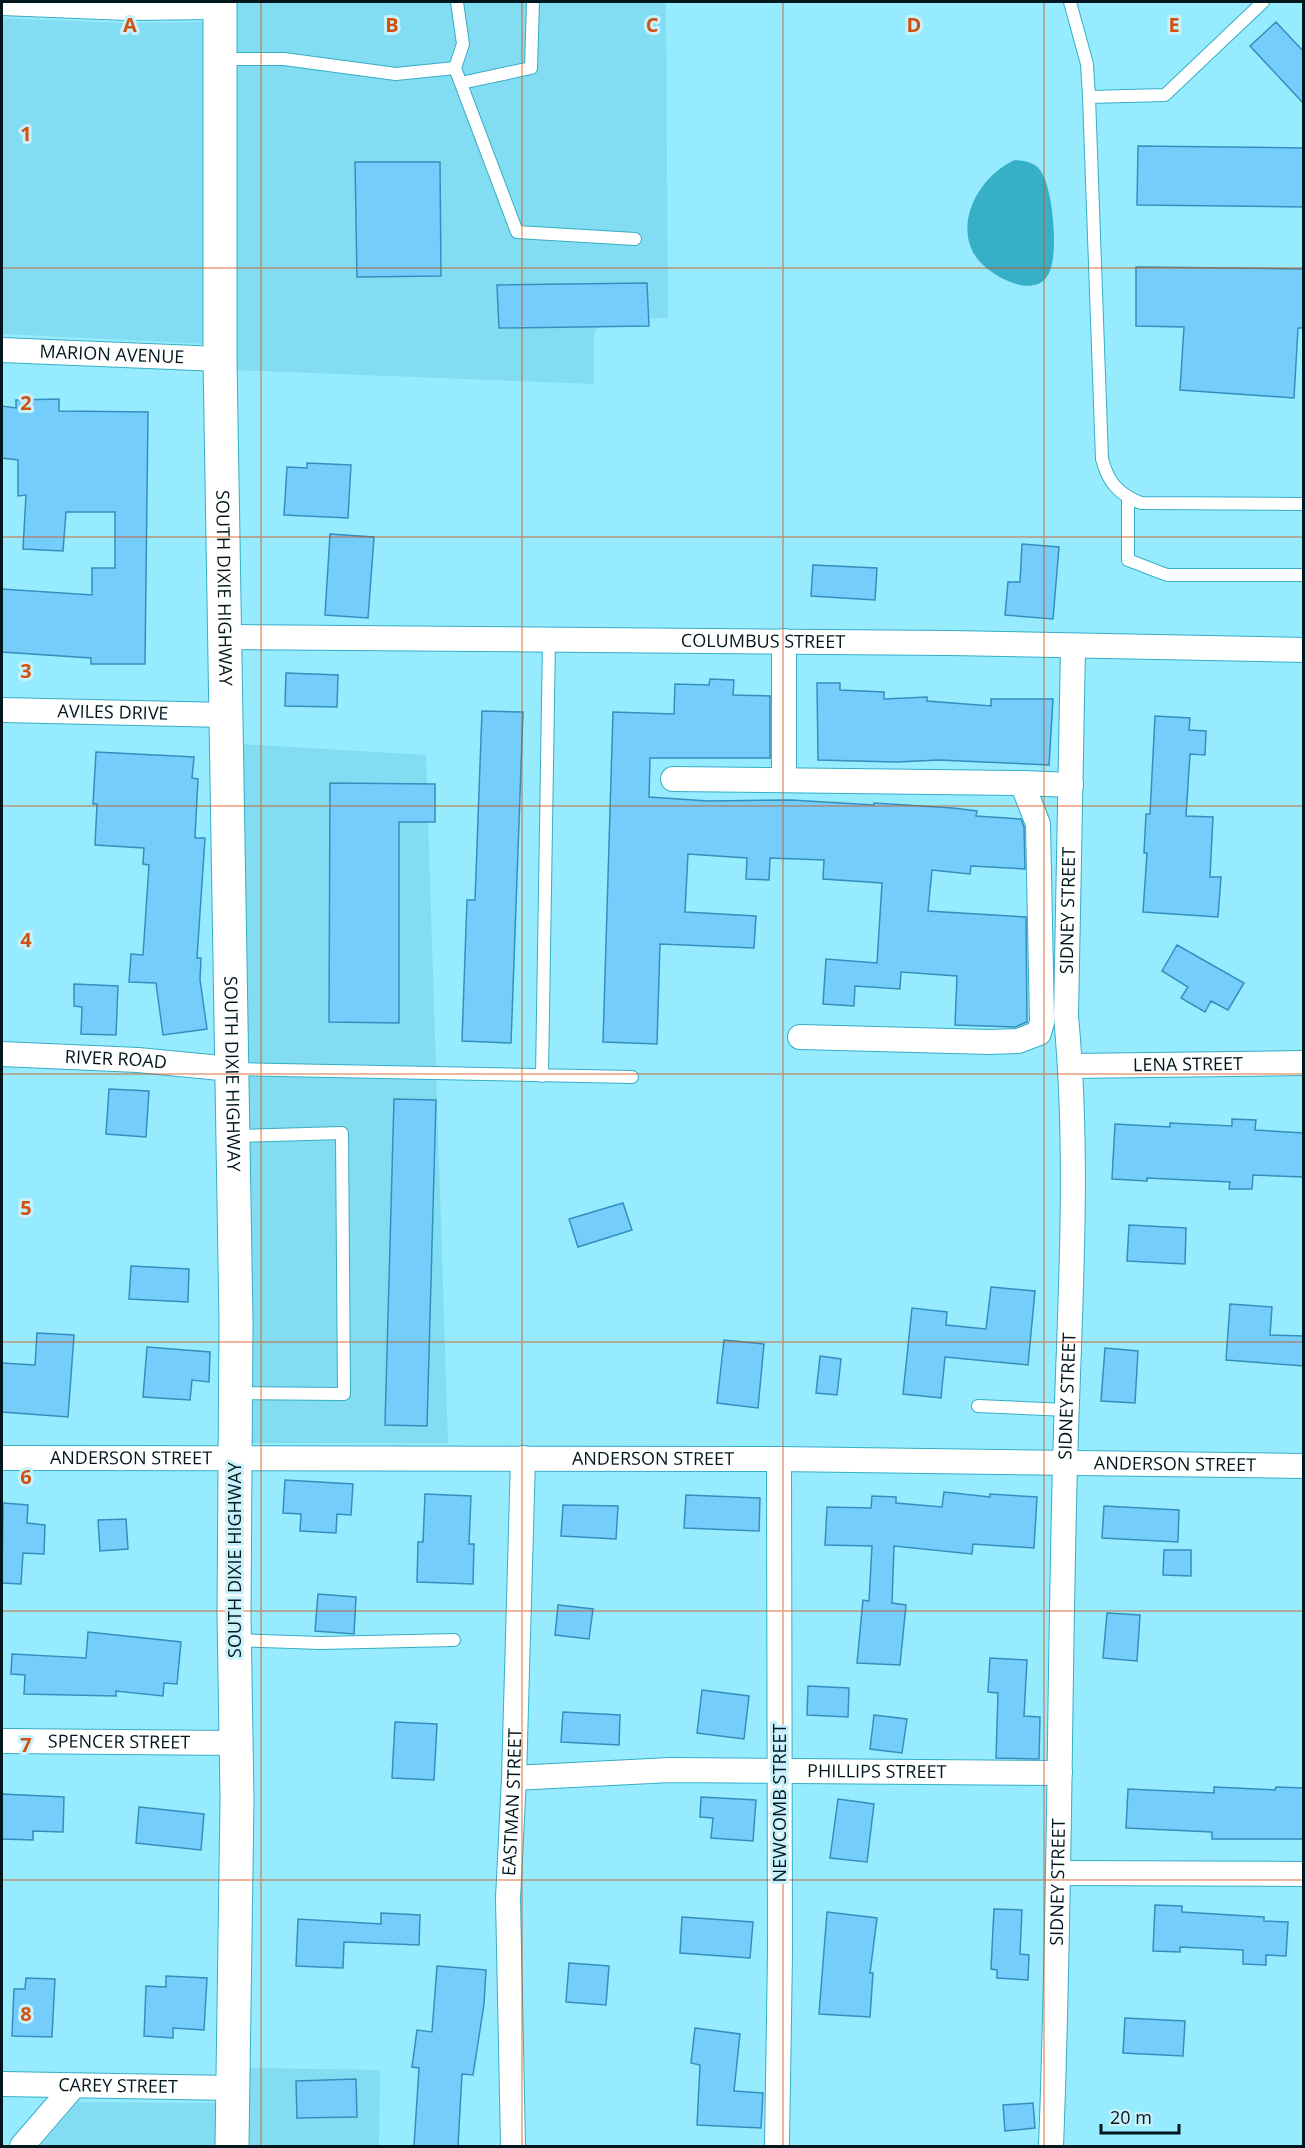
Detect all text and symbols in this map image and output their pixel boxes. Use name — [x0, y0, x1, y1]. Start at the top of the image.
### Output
text: A — [123, 11, 137, 38]
text: B — [385, 11, 399, 38]
text: C — [646, 11, 659, 38]
text: D — [907, 11, 921, 38]
text: E — [1168, 11, 1180, 38]
text: 1 — [20, 120, 32, 147]
street label: MARION AVENUE — [39, 339, 185, 369]
text: 2 — [20, 389, 32, 416]
street label: SOUTH DIXIE HIGHWAY — [211, 490, 238, 687]
street label: COLUMBUS STREET — [681, 628, 845, 653]
text: 3 — [20, 657, 32, 684]
street label: AVILES DRIVE — [57, 698, 169, 725]
street label: SIDNEY STREET — [1054, 847, 1080, 974]
text: 4 — [20, 926, 32, 953]
street label: SOUTH DIXIE HIGHWAY — [219, 976, 247, 1173]
street label: RIVER ROAD — [64, 1044, 168, 1074]
street label: LENA STREET — [1133, 1051, 1243, 1076]
text: 5 — [20, 1194, 32, 1221]
street label: SIDNEY STREET — [1052, 1332, 1081, 1460]
street label: ANDERSON STREET — [50, 1445, 212, 1469]
street label: ANDERSON STREET — [572, 1446, 734, 1470]
street label: ANDERSON STREET — [1094, 1450, 1256, 1476]
street label: SOUTH DIXIE HIGHWAY — [222, 1461, 246, 1658]
text: 6 — [20, 1463, 32, 1490]
street label: NEWCOMB STREET — [767, 1724, 791, 1882]
street label: SPENCER STREET — [48, 1728, 190, 1754]
street label: EASTMAN STREET — [496, 1728, 526, 1877]
text: 7 — [20, 1731, 32, 1758]
street label: PHILLIPS STREET — [807, 1758, 947, 1783]
street label: SIDNEY STREET — [1044, 1818, 1070, 1946]
text: 8 — [20, 2000, 32, 2027]
street label: CAREY STREET — [58, 2072, 178, 2098]
scale bar — [1101, 2097, 1179, 2135]
text: 20 m — [1110, 2105, 1152, 2129]

